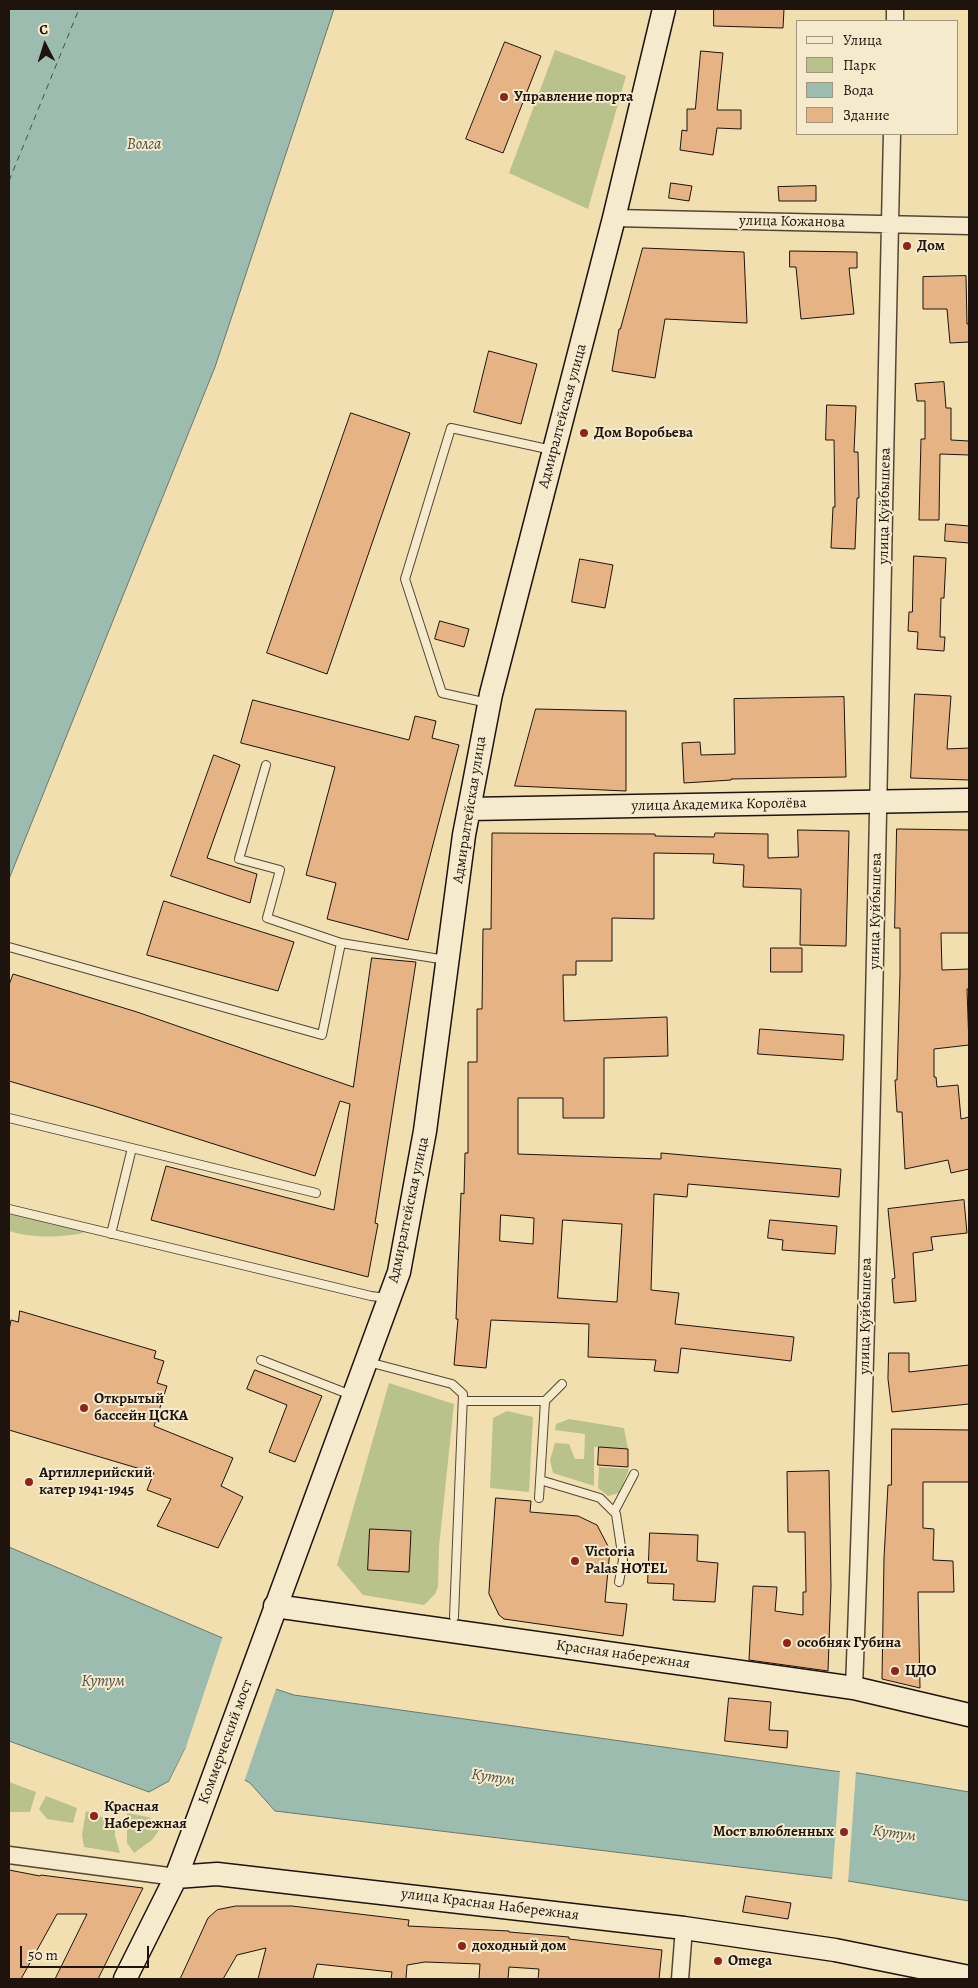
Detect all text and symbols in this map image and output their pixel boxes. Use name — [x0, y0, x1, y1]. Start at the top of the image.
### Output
north arrow — [20, 20, 70, 70]
text: С — [39, 20, 49, 39]
legend — [796, 20, 958, 135]
text: Улица — [843, 30, 882, 50]
text: Парк — [843, 55, 876, 75]
text: Вода — [843, 80, 874, 100]
place label: Управление порта — [514, 88, 633, 106]
marker: Управление порта — [498, 91, 510, 103]
text: Здание — [843, 105, 890, 125]
water label: Волга — [127, 135, 161, 155]
street label: улица Кожанова — [739, 212, 845, 232]
place label: Дом — [917, 237, 945, 255]
marker: Дом — [901, 240, 913, 252]
street label: Адмиралтейская улица — [535, 342, 591, 490]
place label: Дом Воробьева — [594, 424, 693, 442]
marker: Дом Воробьева — [578, 427, 590, 439]
street label: улица Куйбышева — [875, 447, 895, 565]
street label: Адмиралтейская улица — [449, 735, 491, 885]
street label: улица Академика Королёва — [631, 794, 807, 816]
street label: улица Куйбышева — [866, 852, 886, 970]
street label: Адмиралтейская улица — [385, 1135, 433, 1285]
street label: улица Куйбышева — [856, 1257, 876, 1375]
place label: Открытый бассейн ЦСКА — [94, 1390, 188, 1425]
marker: Открытый бассейн ЦСКА — [78, 1402, 90, 1414]
place label: Артиллерийский катер 1941-1945 — [39, 1464, 152, 1499]
marker: Артиллерийский катер 1941-1945 — [23, 1476, 35, 1488]
place label: Victoria Palas HOTEL — [585, 1543, 667, 1578]
marker: Victoria Palas HOTEL — [569, 1555, 581, 1567]
place label: особняк Губина — [797, 1634, 901, 1652]
street label: Красная набережная — [555, 1637, 691, 1673]
marker: особняк Губина — [781, 1637, 793, 1649]
place label: ЦДО — [905, 1662, 936, 1680]
marker: ЦДО — [889, 1665, 901, 1677]
water label: Кутум — [81, 1672, 125, 1692]
street label: Коммерческий мост — [195, 1677, 257, 1807]
water label: Кутум — [470, 1765, 516, 1791]
place label: Красная Набережная — [104, 1798, 187, 1833]
marker: Красная Набережная — [88, 1810, 100, 1822]
water label: Кутум — [871, 1821, 917, 1847]
place label: Мост влюбленных — [713, 1823, 834, 1841]
marker: Мост влюбленных — [838, 1826, 850, 1838]
street label: улица Красная Набережная — [400, 1885, 580, 1925]
scale bar — [22, 1936, 151, 1968]
place label: доходный дом — [472, 1937, 566, 1955]
marker: доходный дом — [456, 1940, 468, 1952]
text: 50 m — [28, 1945, 58, 1965]
place label: Omega — [728, 1952, 772, 1970]
marker: Omega — [712, 1955, 724, 1967]

